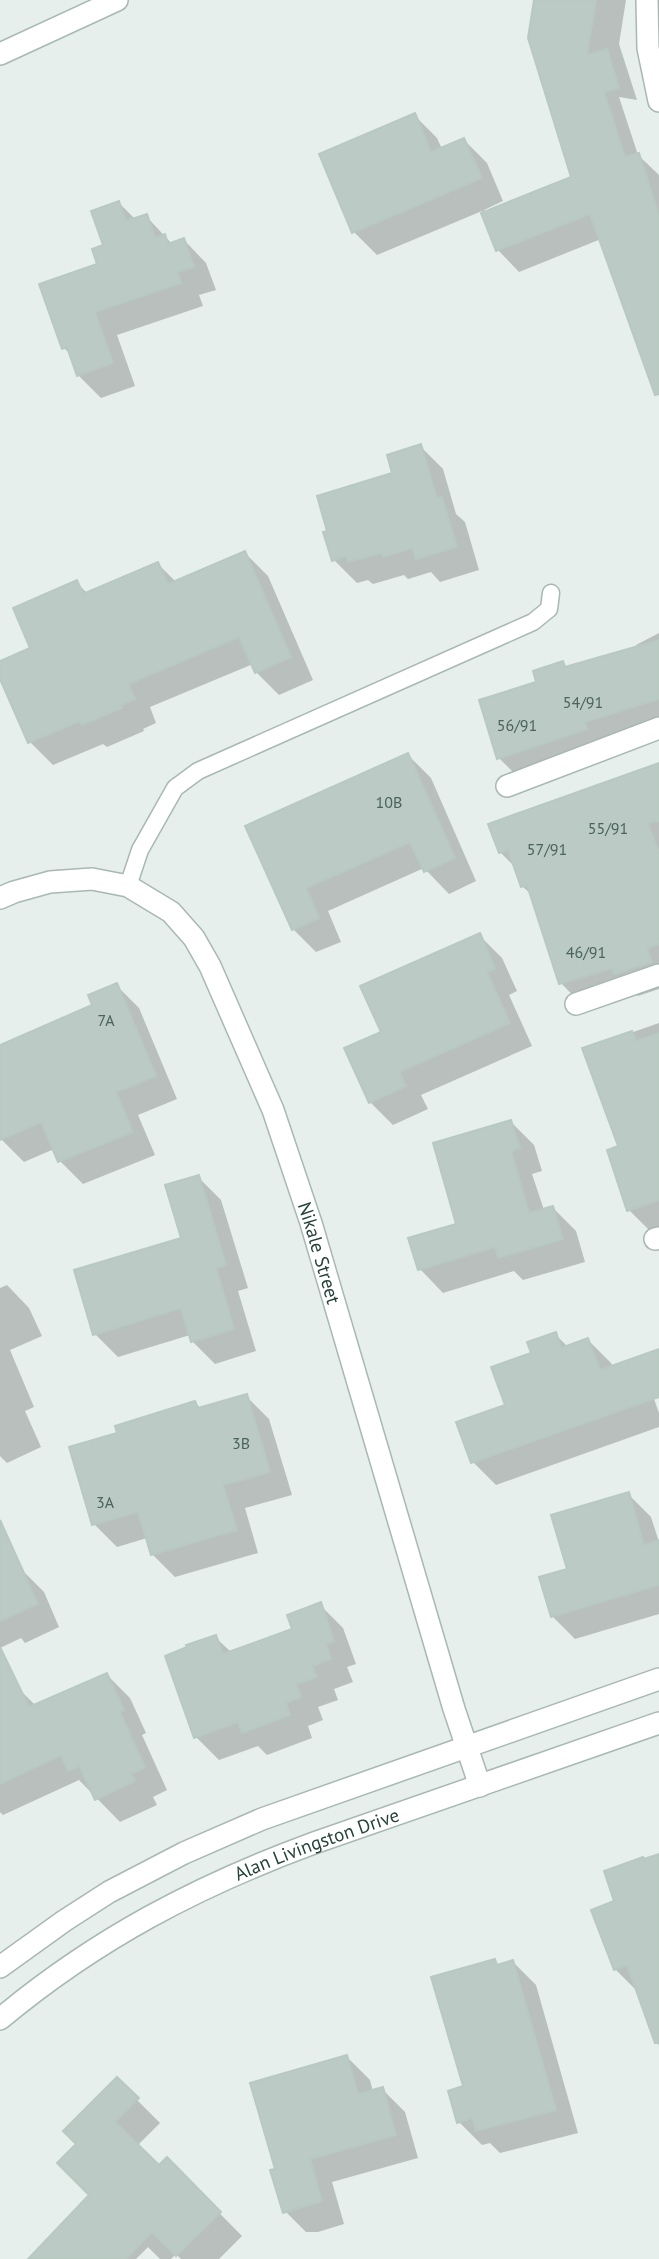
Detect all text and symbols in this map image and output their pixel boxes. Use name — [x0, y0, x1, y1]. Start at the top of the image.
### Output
house number: 54/91 — [563, 692, 603, 712]
house number: 56/91 — [497, 715, 537, 735]
house number: 10B — [376, 792, 402, 812]
house number: 55/91 — [588, 818, 628, 838]
house number: 57/91 — [527, 839, 567, 859]
house number: 46/91 — [566, 942, 606, 962]
house number: 7A — [97, 1010, 115, 1030]
street label: Nikale Street — [293, 1199, 346, 1307]
house number: 3B — [232, 1433, 250, 1453]
house number: 3A — [96, 1492, 115, 1512]
street label: Alan Livingston Drive — [231, 1802, 402, 1886]

